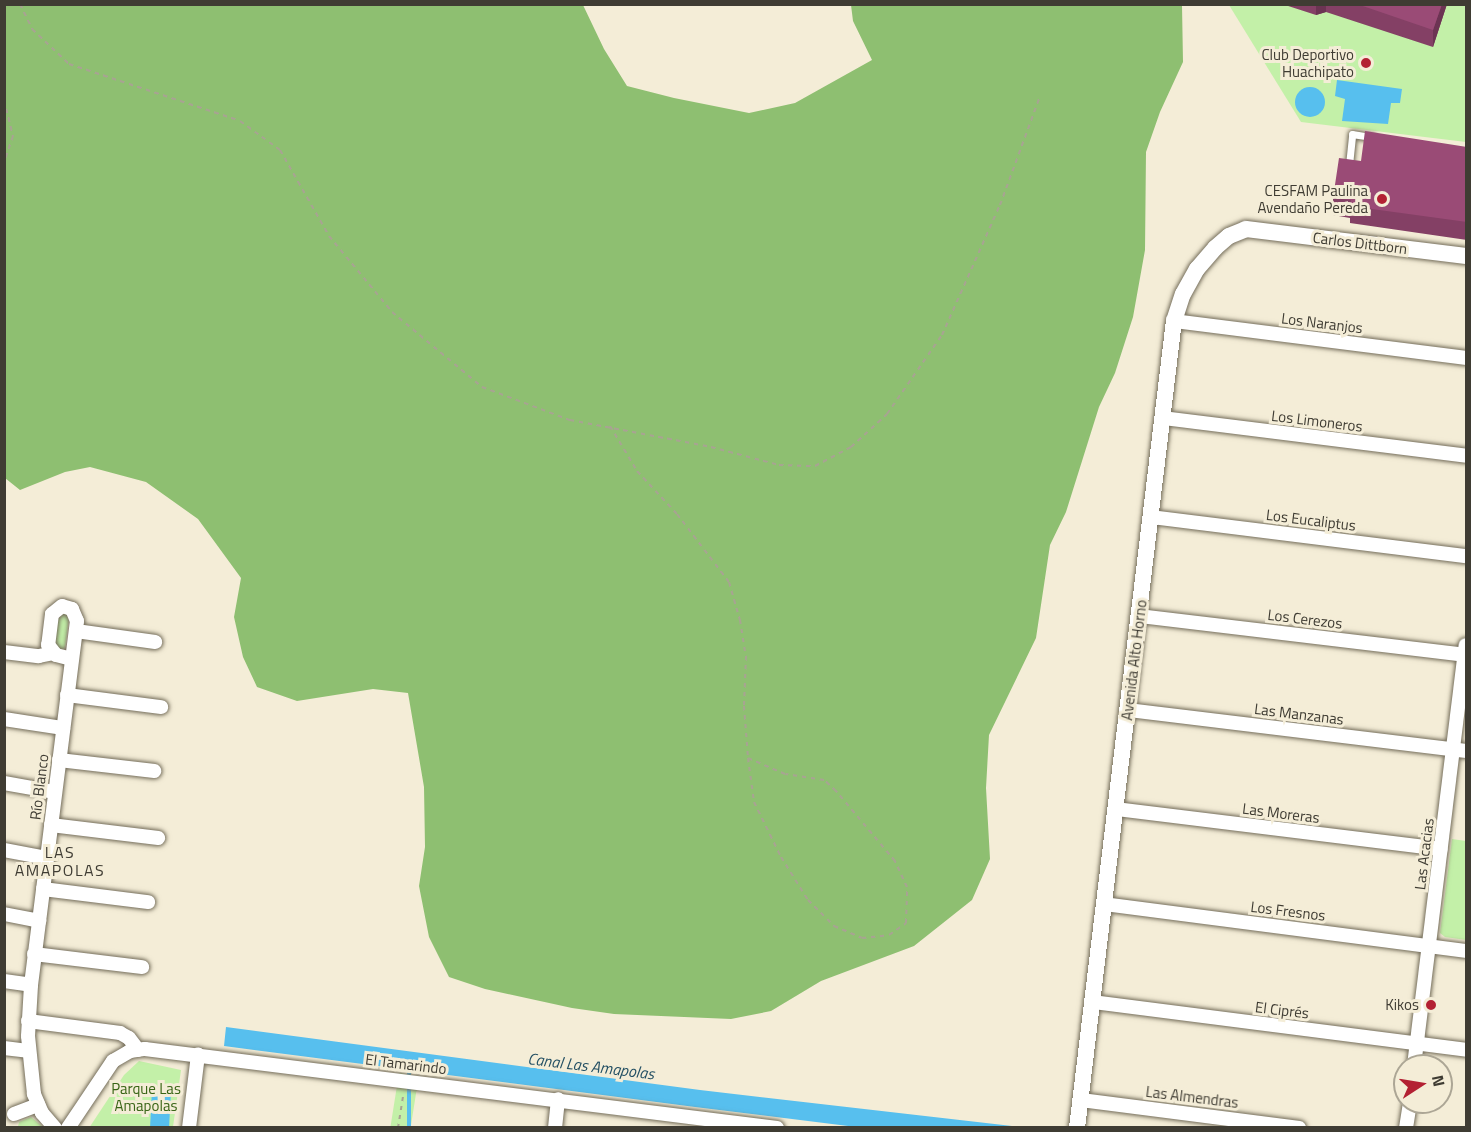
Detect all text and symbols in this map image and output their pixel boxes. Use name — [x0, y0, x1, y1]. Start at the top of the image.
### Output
place label: Club Deportivo Huachipato — [1261, 45, 1354, 80]
marker: Club Deportivo Huachipato — [1359, 56, 1373, 70]
place label: CESFAM Paulina Avendaño Pereda — [1257, 181, 1368, 216]
marker: CESFAM Paulina Avendaño Pereda — [1373, 190, 1391, 208]
street label: Carlos Dittborn — [1312, 228, 1408, 258]
street label: Los Naranjos — [1280, 309, 1364, 337]
street label: Los Limoneros — [1270, 406, 1364, 436]
street label: Los Eucaliptus — [1265, 506, 1357, 534]
street label: Avenida Alto Horno — [1118, 599, 1150, 721]
street label: Los Cerezos — [1267, 605, 1343, 633]
street label: Las Manzanas — [1253, 700, 1345, 728]
street label: Río Blanco — [26, 753, 52, 821]
street label: Las Moreras — [1241, 799, 1321, 827]
street label: Las Acacias — [1411, 817, 1437, 891]
district label: LAS AMAPOLAS — [15, 842, 105, 880]
street label: Los Fresnos — [1249, 897, 1327, 925]
place label: Kikos — [1385, 996, 1419, 1014]
street label: El Ciprés — [1254, 998, 1310, 1022]
marker: Kikos — [1424, 998, 1438, 1012]
water label: Canal Las Amapolas — [527, 1049, 655, 1083]
street label: El Tamarindo — [364, 1050, 448, 1078]
north arrow — [1393, 1054, 1453, 1114]
text: N — [1426, 1073, 1452, 1089]
park label: Parque Las Amapolas — [111, 1079, 181, 1114]
street label: Las Almendras — [1145, 1082, 1239, 1112]

